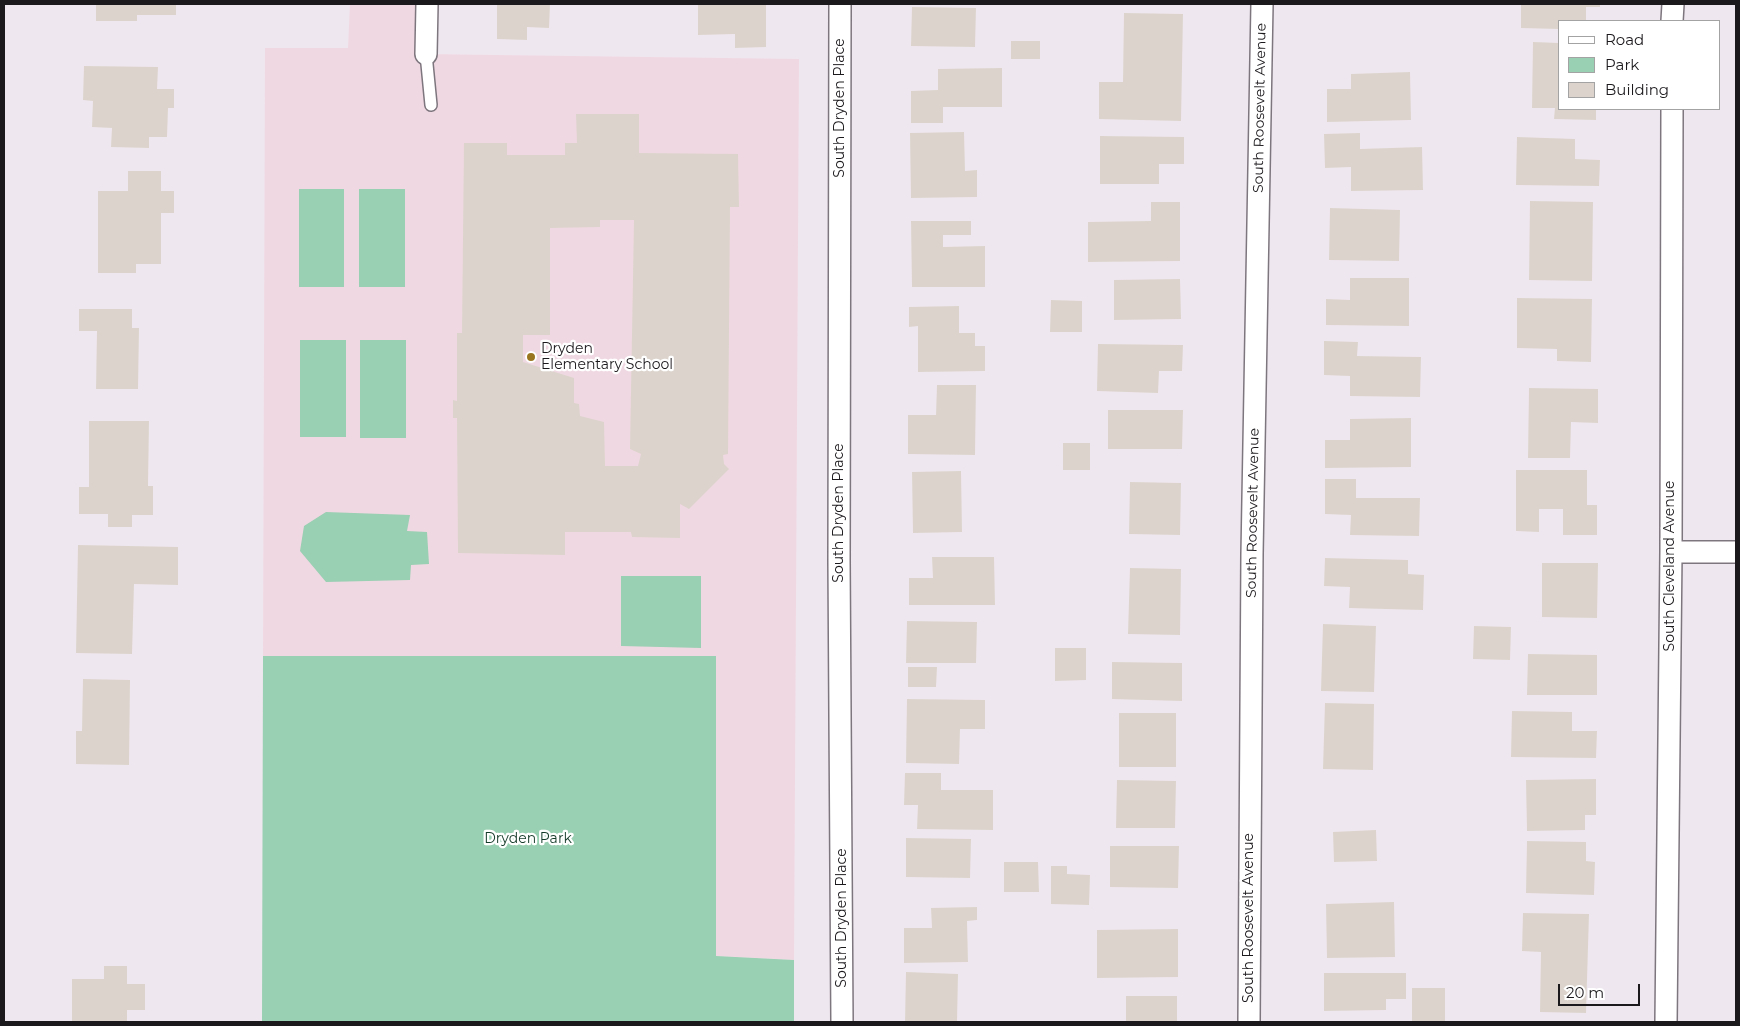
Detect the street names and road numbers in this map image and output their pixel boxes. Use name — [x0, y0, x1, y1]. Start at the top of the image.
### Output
street label: South Roosevelt Avenue — [1250, 23, 1270, 193]
street label: South Dryden Place — [832, 38, 848, 178]
street label: South Roosevelt Avenue — [1243, 428, 1263, 598]
street label: South Dryden Place — [831, 443, 847, 583]
street label: South Cleveland Avenue — [1662, 481, 1678, 651]
street label: South Roosevelt Avenue — [1241, 833, 1257, 1003]
street label: South Dryden Place — [834, 848, 850, 988]

